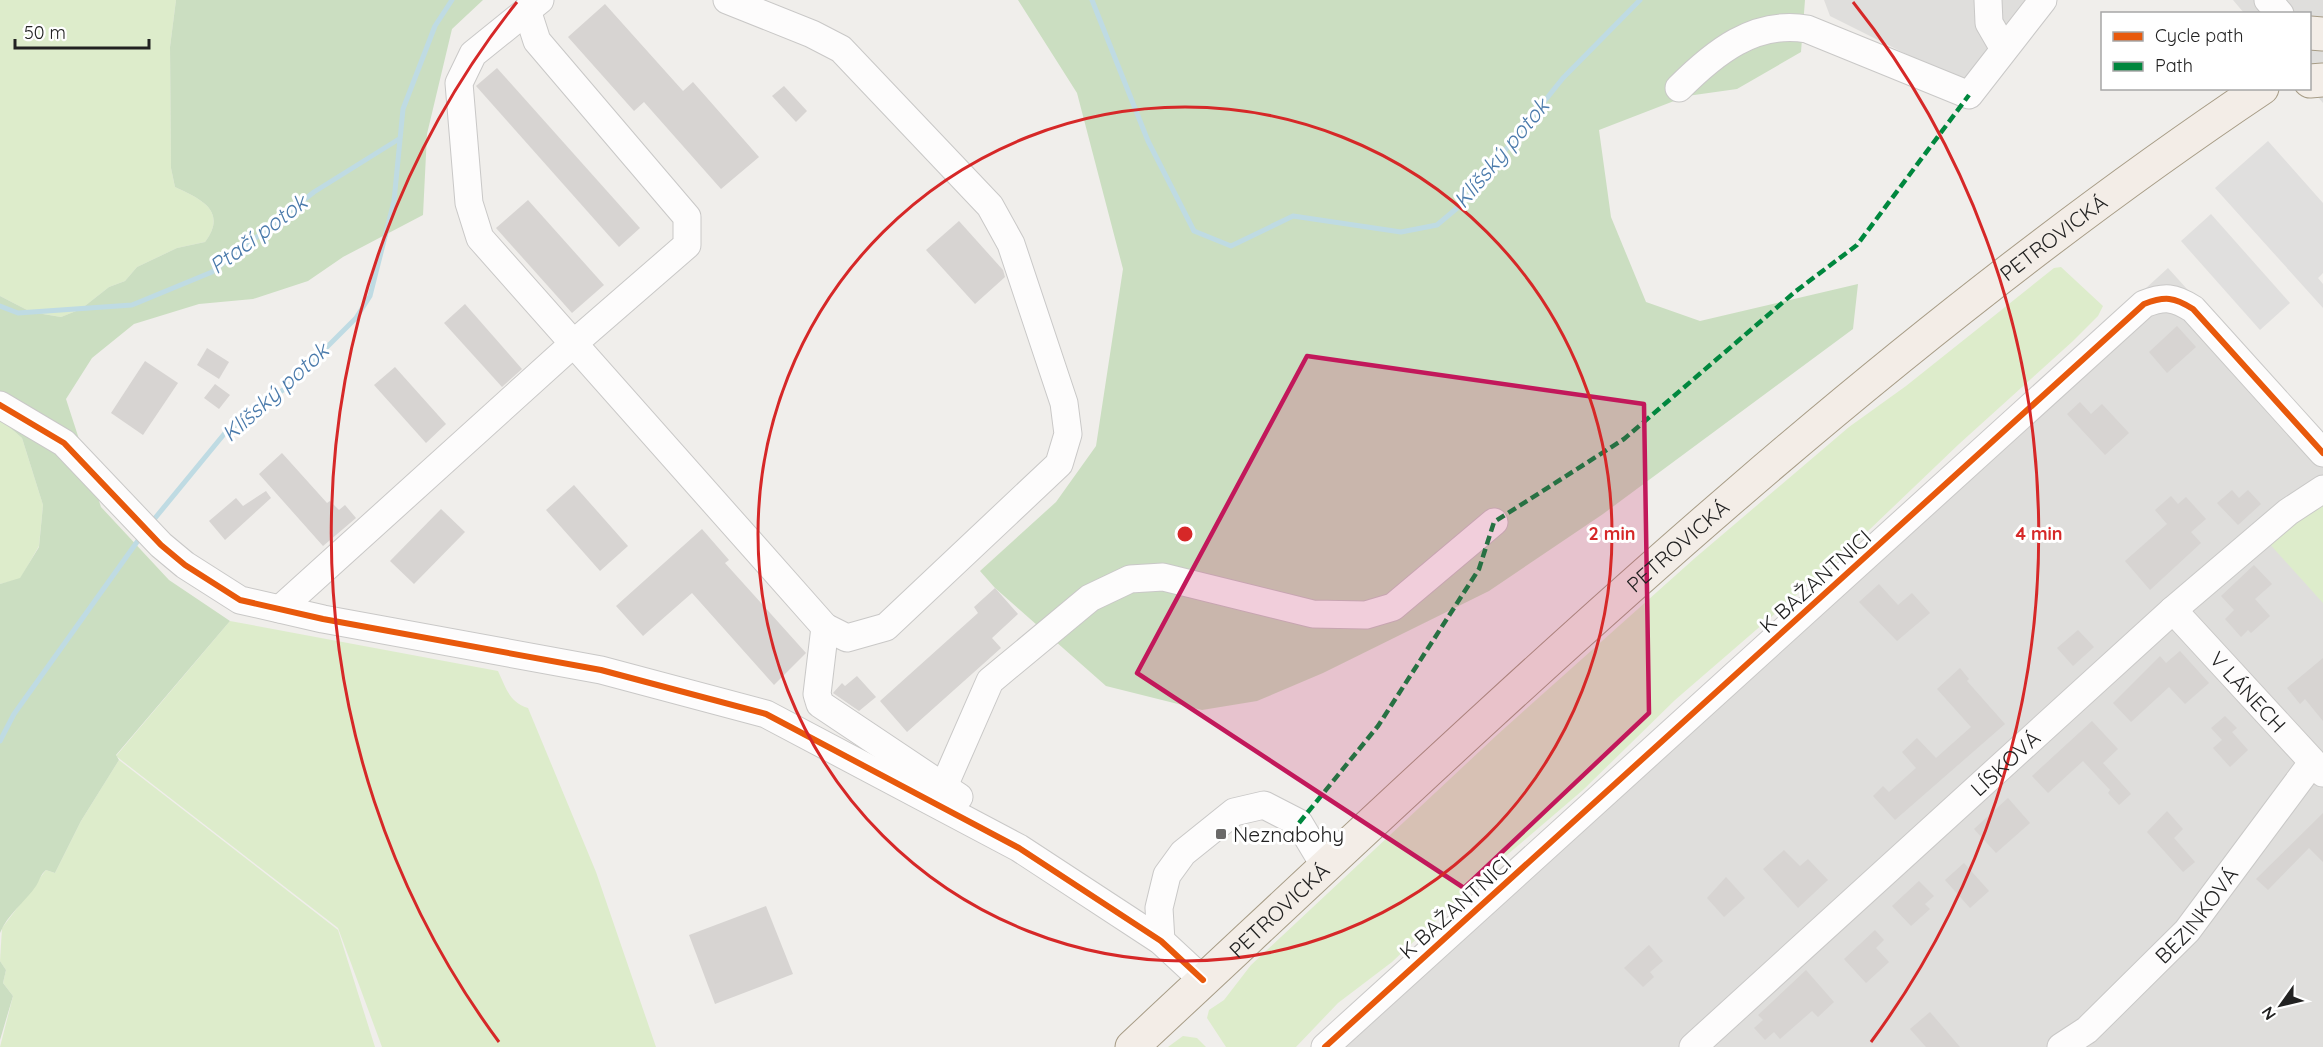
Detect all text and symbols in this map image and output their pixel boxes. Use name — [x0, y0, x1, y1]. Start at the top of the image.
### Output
scale bar — [15, 12, 148, 50]
legend — [2101, 12, 2311, 90]
text: 50 m — [24, 21, 66, 44]
text: Cycle path — [2155, 24, 2243, 47]
text: Path — [2155, 54, 2193, 77]
water label: Klíšský potok — [1447, 91, 1556, 214]
water label: Ptačí potok — [204, 187, 314, 280]
street label: PETROVICKÁ — [1994, 189, 2112, 286]
water label: Klíšský potok — [216, 335, 336, 447]
street label: PETROVICKÁ — [1621, 494, 1734, 597]
text: 2 min — [1589, 522, 1635, 545]
text: 4 min — [2015, 522, 2063, 545]
centre of rings — [1175, 524, 1195, 544]
street label: K BAŽANTNICI — [1754, 524, 1876, 638]
street label: V LÁNECH — [2205, 646, 2292, 737]
street label: LÍSKOVÁ — [1965, 725, 2045, 801]
place label: Neznabohy — [1233, 821, 1344, 847]
marker: Neznabohy — [1214, 827, 1228, 841]
street label: K BAŽANTNICI — [1394, 850, 1516, 964]
street label: PETROVICKÁ — [1223, 857, 1334, 963]
street label: BEZINKOVÁ — [2149, 862, 2243, 968]
north arrow — [2251, 975, 2311, 1035]
text: N — [2257, 1003, 2280, 1024]

